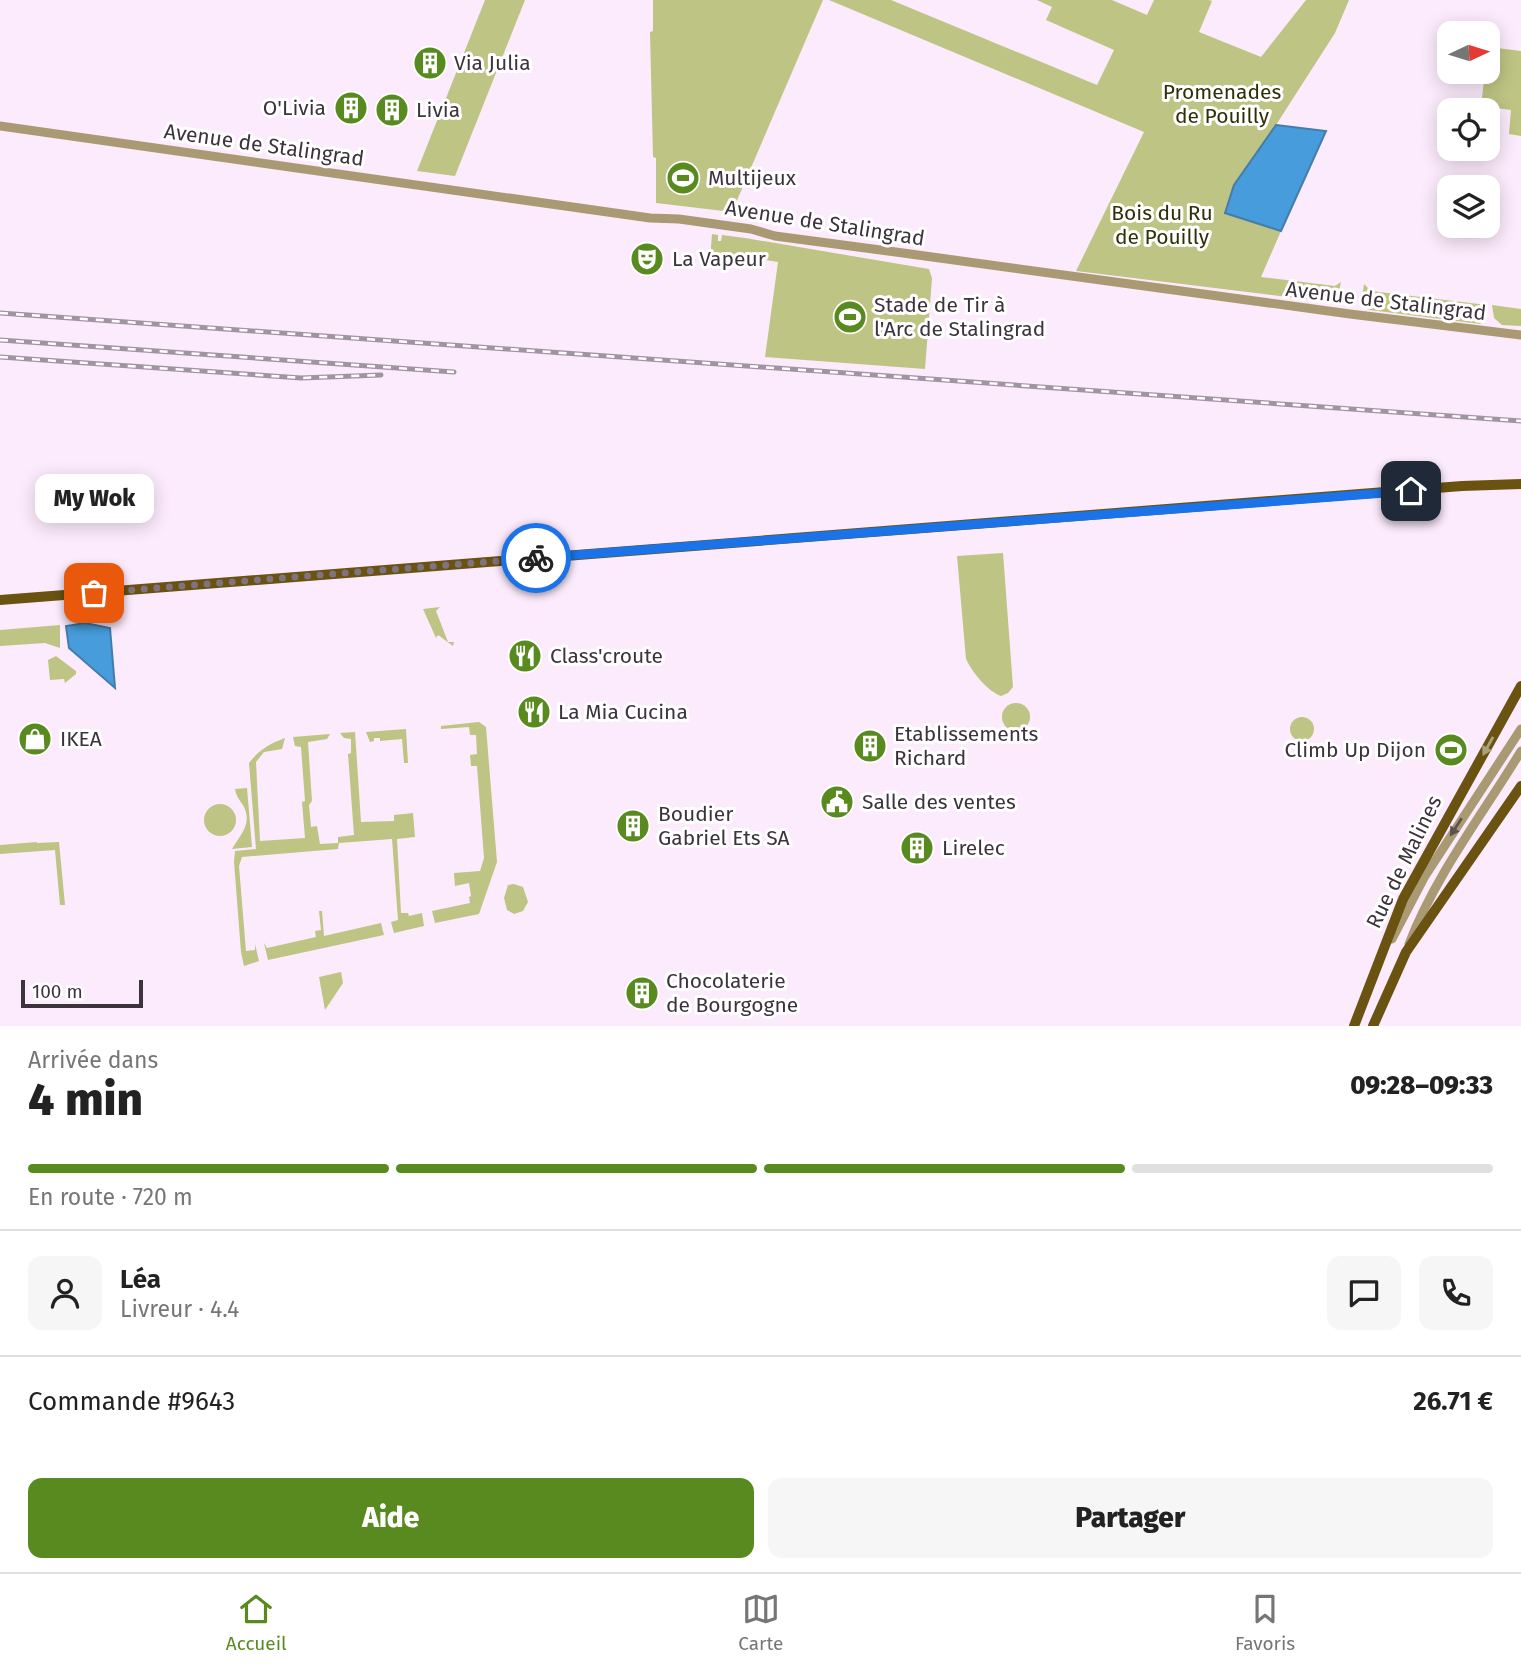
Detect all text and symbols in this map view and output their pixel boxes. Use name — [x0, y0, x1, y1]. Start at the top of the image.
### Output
north arrow — [1437, 21, 1500, 84]
map controls — [1437, 21, 1500, 238]
building icon: Via Julia — [411, 44, 449, 82]
place label: Via Julia — [454, 50, 531, 76]
park label: Promenades de Pouilly — [1163, 79, 1281, 129]
building icon: O'Livia — [332, 89, 370, 127]
building icon: Livia — [373, 91, 411, 129]
place label: O'Livia — [263, 95, 326, 121]
place label: Livia — [416, 97, 460, 123]
button: locate — [1437, 98, 1500, 161]
street label: Avenue de Stalingrad — [162, 118, 366, 172]
sports icon: Multijeux — [664, 159, 702, 197]
place label: Multijeux — [708, 165, 797, 191]
button: layers — [1437, 175, 1500, 238]
street label: Avenue de Stalingrad — [723, 194, 927, 252]
park label: Bois du Ru de Pouilly — [1111, 200, 1213, 250]
theatre icon: La Vapeur — [628, 240, 666, 278]
place label: La Vapeur — [672, 246, 766, 272]
street label: Avenue de Stalingrad — [1284, 276, 1488, 326]
place label: Stade de Tir à l'Arc de Stalingrad — [874, 292, 1045, 342]
sports icon: Stade de Tir à l'Arc de Stalingrad — [831, 298, 869, 336]
pin — [1381, 461, 1441, 521]
icon: home — [1392, 472, 1430, 510]
callout: My Wok — [34, 474, 154, 523]
text: My Wok — [54, 484, 135, 512]
courier — [501, 523, 571, 593]
icon: bike — [517, 539, 555, 577]
pin — [64, 563, 124, 623]
icon: bag — [75, 574, 113, 612]
restaurant icon: Class'croute — [506, 637, 544, 675]
place label: Class'croute — [550, 643, 663, 669]
restaurant icon: La Mia Cucina — [515, 693, 553, 731]
place label: La Mia Cucina — [558, 699, 688, 725]
shop icon: IKEA — [16, 720, 54, 758]
place label: Etablissements Richard — [894, 721, 1039, 771]
place label: IKEA — [60, 726, 102, 752]
building icon: Etablissements Richard — [851, 727, 889, 765]
sports icon: Climb Up Dijon — [1432, 731, 1470, 769]
place label: Climb Up Dijon — [1285, 737, 1426, 763]
one-way arrow — [1482, 737, 1494, 756]
public building icon: Salle des ventes — [818, 783, 856, 821]
place label: Salle des ventes — [862, 789, 1016, 815]
street label: Rue de Malines — [1361, 791, 1447, 933]
place label: Boudier Gabriel Ets SA — [658, 801, 790, 851]
building icon: Boudier Gabriel Ets SA — [614, 807, 652, 845]
one-way arrow — [1450, 817, 1463, 837]
building icon: Lirelec — [898, 829, 936, 867]
place label: Lirelec — [942, 835, 1005, 861]
place label: Chocolaterie de Bourgogne — [666, 968, 798, 1018]
building icon: Chocolaterie de Bourgogne — [623, 974, 661, 1012]
scale bar — [21, 977, 144, 1009]
text: 100 m — [32, 980, 83, 1003]
text: Arrivée dans — [28, 1046, 158, 1074]
text: 09:28–09:33 — [1350, 1070, 1493, 1101]
text: 4 min — [28, 1072, 143, 1127]
text: En route · 720 m — [28, 1183, 193, 1211]
button: person — [28, 1256, 102, 1330]
button: chat — [1327, 1256, 1401, 1330]
button: phone — [1419, 1256, 1493, 1330]
text: Léa — [120, 1264, 161, 1295]
text: Livreur · 4.4 — [120, 1295, 239, 1323]
text: Commande #9643 — [28, 1386, 235, 1417]
text: 26.71 € — [1413, 1386, 1493, 1417]
button: Aide — [28, 1478, 754, 1558]
button: Partager — [768, 1478, 1493, 1558]
tab: Accueil — [226, 1590, 287, 1655]
tab: Carte — [738, 1590, 783, 1655]
tab: Favoris — [1235, 1590, 1295, 1655]

